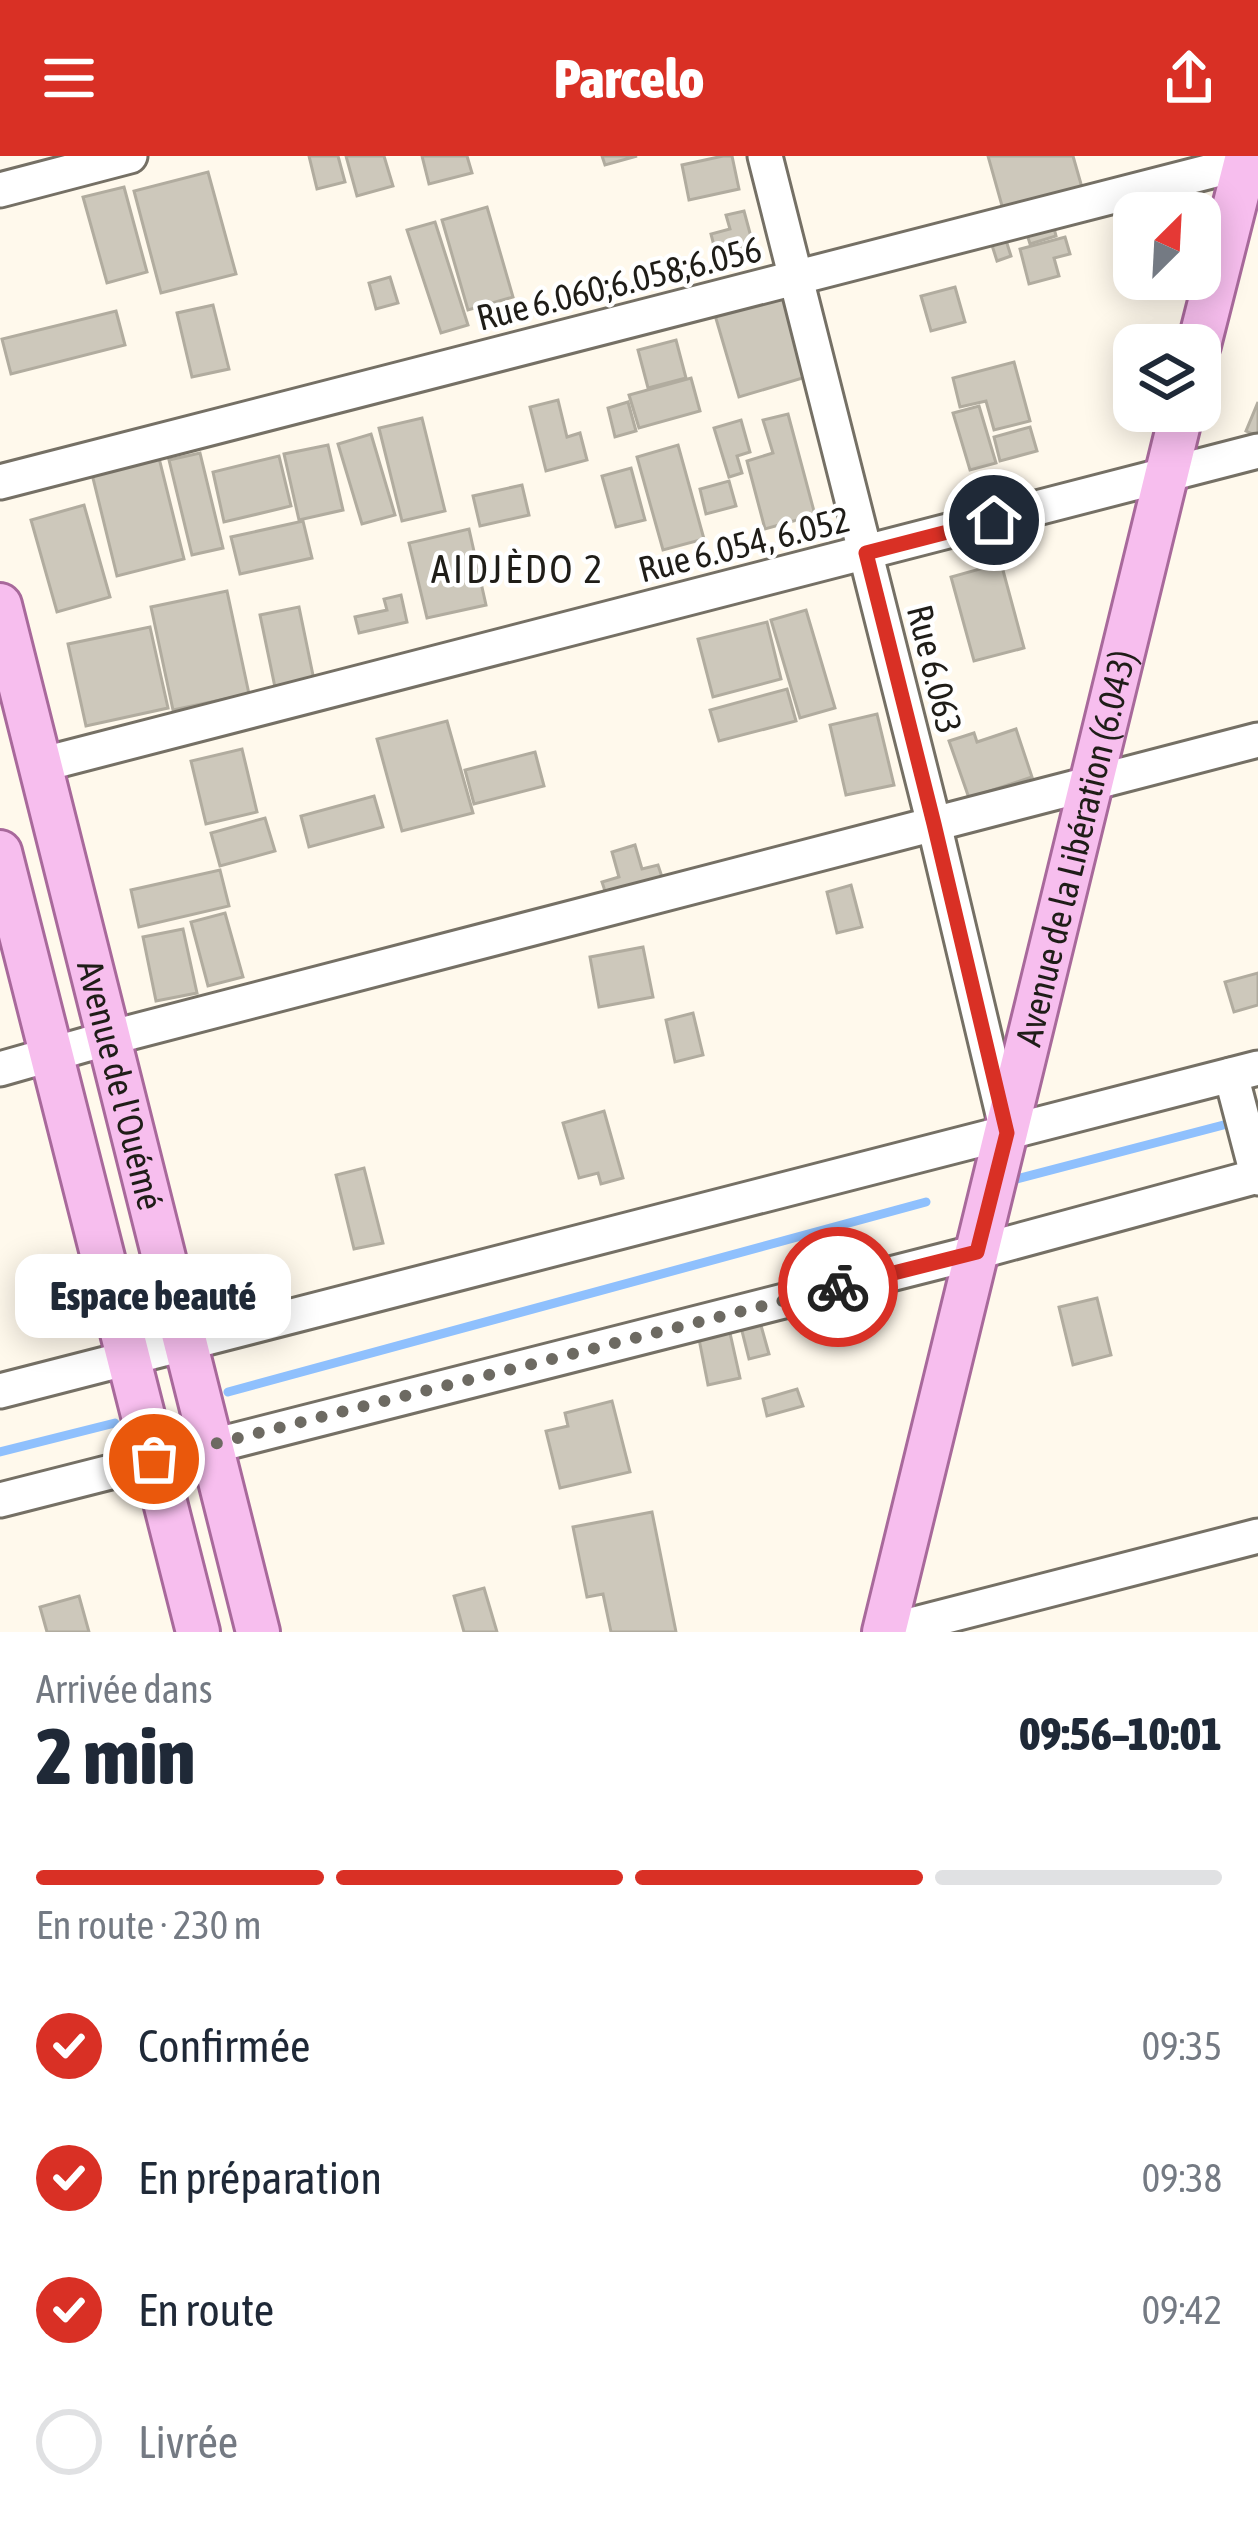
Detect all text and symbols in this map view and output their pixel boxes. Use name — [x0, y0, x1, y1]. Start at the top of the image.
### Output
icon: menu — [36, 45, 102, 111]
icon: share — [1156, 45, 1222, 111]
text: Parcelo — [554, 48, 704, 109]
north arrow — [1113, 192, 1221, 300]
map controls — [1113, 192, 1221, 432]
street label: Rue 6.060;6.058;6.056 — [472, 227, 766, 339]
button: layers — [1113, 324, 1221, 432]
pin — [943, 469, 1045, 571]
icon: home — [961, 487, 1027, 553]
street label: Rue 6.054, 6.052 — [634, 497, 854, 591]
district label: AIDJÈDO 2 — [431, 547, 605, 591]
street label: Rue 6.063 — [899, 600, 971, 738]
street label: Avenue de la Libération (6.043) — [1007, 646, 1144, 1050]
street label: Avenue de l'Ouémé — [69, 956, 172, 1214]
courier — [778, 1227, 898, 1347]
icon: bike — [805, 1254, 871, 1320]
callout: Espace beauté — [16, 1255, 292, 1339]
text: Espace beauté — [50, 1274, 256, 1318]
pin — [103, 1408, 205, 1510]
icon: bag — [121, 1426, 187, 1492]
text: Arrivée dans — [36, 1667, 213, 1711]
text: 09:56–10:01 — [1019, 1708, 1222, 1760]
text: 2 min — [36, 1711, 195, 1801]
text: En route · 230 m — [36, 1903, 262, 1947]
icon: check — [36, 2013, 102, 2079]
text: Confirmée — [138, 2020, 310, 2072]
text: 09:35 — [1142, 2024, 1222, 2068]
icon: check — [36, 2145, 102, 2211]
text: En préparation — [138, 2152, 382, 2204]
text: 09:38 — [1142, 2156, 1222, 2200]
icon: check — [36, 2277, 102, 2343]
text: En route — [138, 2284, 274, 2336]
text: 09:42 — [1142, 2288, 1222, 2332]
text: Livrée — [138, 2416, 238, 2468]

